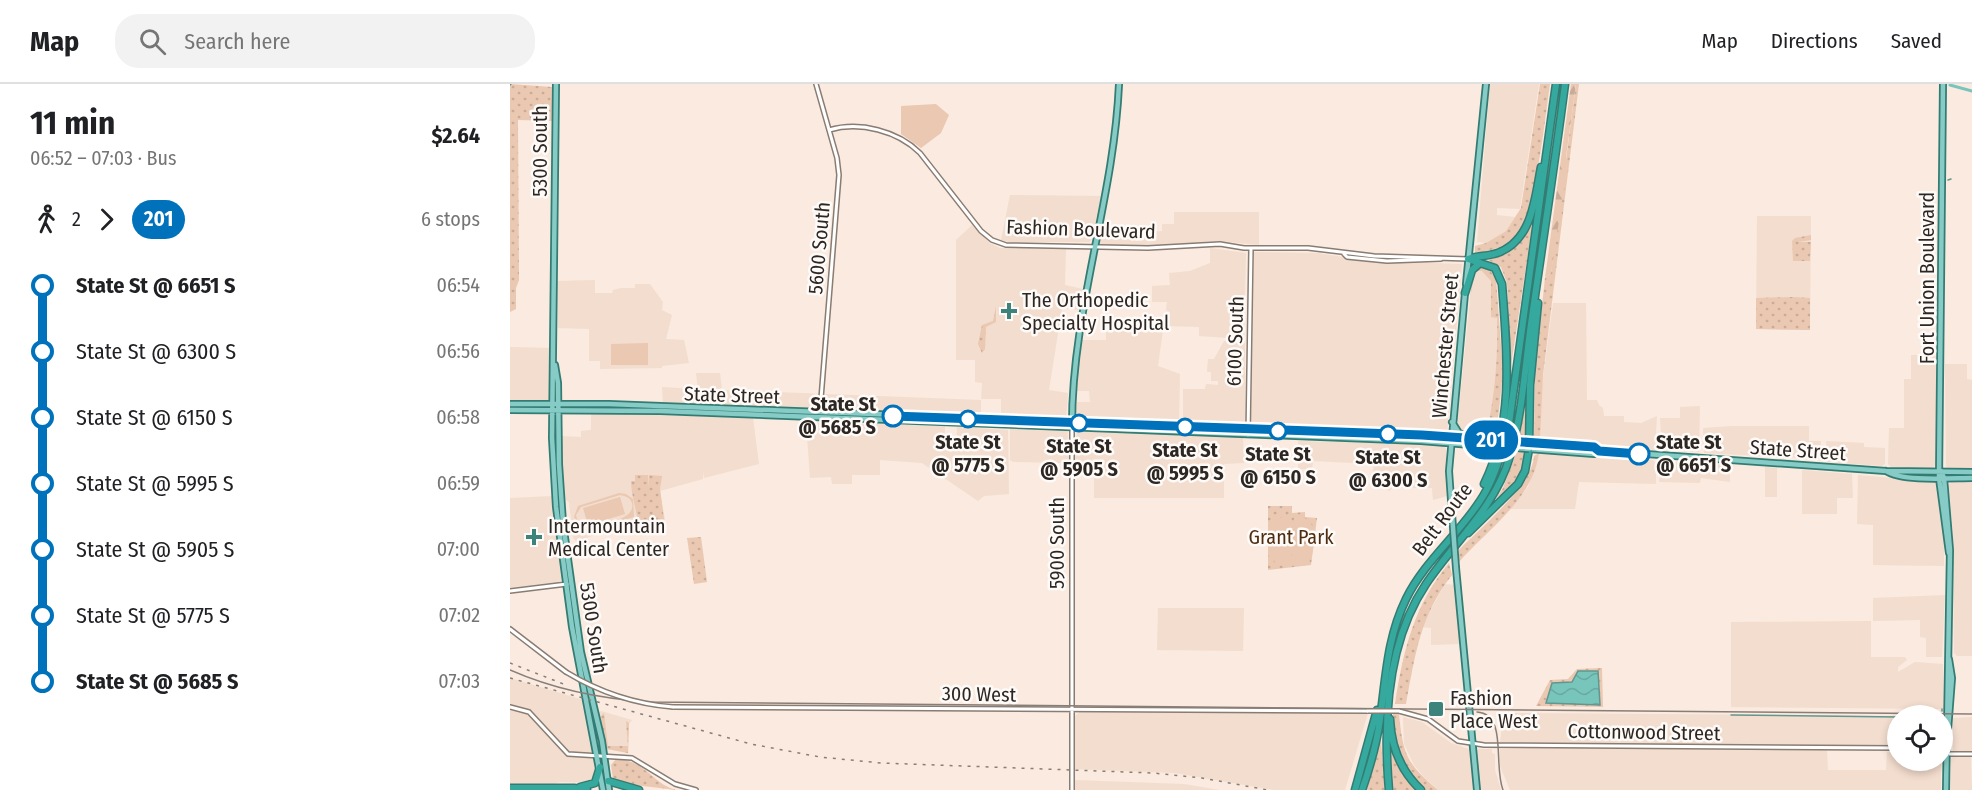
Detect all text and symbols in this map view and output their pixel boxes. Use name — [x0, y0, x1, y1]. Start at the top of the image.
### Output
search box — [115, 14, 535, 68]
text: Map — [30, 25, 79, 58]
icon: search — [136, 25, 169, 58]
text: Search here — [184, 28, 290, 55]
text: Map — [1701, 28, 1738, 54]
text: Directions — [1771, 28, 1858, 54]
text: Saved — [1891, 28, 1942, 54]
text: 11 min — [30, 103, 115, 143]
street label: 5300 South — [528, 105, 552, 197]
text: $2.64 — [431, 122, 480, 149]
text: 06:52 – 07:03 · Bus — [30, 146, 177, 170]
street label: Fort Union Boulevard — [1915, 192, 1939, 364]
street label: 5600 South — [803, 201, 835, 295]
icon: walk — [30, 203, 63, 236]
icon: forward — [90, 203, 123, 236]
text: 201 — [144, 206, 173, 232]
text: 2 — [72, 207, 81, 231]
text: 6 stops — [421, 207, 480, 231]
street label: Fashion Boulevard — [1006, 214, 1156, 244]
text: State St @ 6651 S — [76, 272, 235, 299]
street label: Winchester Street — [1427, 272, 1463, 419]
text: 06:54 — [436, 273, 480, 297]
place label: The Orthopedic Specialty Hospital — [1022, 288, 1169, 335]
street label: 6100 South — [1221, 295, 1249, 387]
marker: The Orthopedic Specialty Hospital — [1000, 302, 1018, 320]
text: State St @ 6300 S — [76, 338, 236, 365]
text: 06:56 — [436, 339, 480, 363]
street label: State Street — [684, 381, 781, 409]
place label: State St @ 5685 S — [798, 392, 877, 439]
text: State St @ 6150 S — [76, 404, 233, 431]
text: 06:58 — [436, 405, 480, 429]
marker: State St @ 5685 S — [882, 405, 904, 427]
marker: State St @ 5775 S — [959, 410, 977, 428]
marker: State St @ 5905 S — [1070, 414, 1088, 432]
marker: State St @ 5995 S — [1176, 418, 1194, 436]
line badge: 201 — [1456, 420, 1526, 460]
marker: State St @ 6150 S — [1269, 422, 1287, 440]
marker: State St @ 6300 S — [1379, 425, 1397, 443]
text: 201 — [1476, 427, 1506, 453]
place label: State St @ 5775 S — [931, 430, 1005, 477]
place label: State St @ 6651 S — [1656, 430, 1731, 477]
place label: State St @ 5905 S — [1040, 434, 1118, 481]
street label: State Street — [1749, 435, 1847, 465]
place label: State St @ 5995 S — [1146, 438, 1224, 485]
place label: State St @ 6150 S — [1240, 442, 1316, 489]
marker: State St @ 6651 S — [1628, 443, 1650, 465]
place label: State St @ 6300 S — [1349, 445, 1427, 492]
text: State St @ 5995 S — [76, 470, 234, 497]
text: 06:59 — [437, 471, 480, 495]
street label: Belt Route — [1407, 478, 1477, 560]
street label: 5900 South — [1045, 497, 1069, 589]
place label: Intermountain Medical Center — [548, 514, 669, 561]
park label: Grant Park — [1249, 525, 1334, 549]
marker: Intermountain Medical Center — [525, 528, 543, 546]
text: State St @ 5905 S — [76, 536, 235, 563]
text: 07:00 — [437, 537, 480, 561]
street label: 5300 South — [575, 581, 613, 675]
text: State St @ 5775 S — [76, 602, 230, 629]
text: 07:02 — [439, 603, 480, 627]
text: State St @ 5685 S — [76, 668, 238, 695]
text: 07:03 — [438, 669, 480, 693]
street label: 300 West — [942, 681, 1017, 707]
place label: Fashion Place West — [1450, 686, 1538, 733]
marker: Fashion Place West — [1427, 700, 1445, 718]
map controls — [1887, 705, 1953, 771]
button: locate — [1887, 705, 1953, 771]
street label: Cottonwood Street — [1567, 719, 1721, 745]

